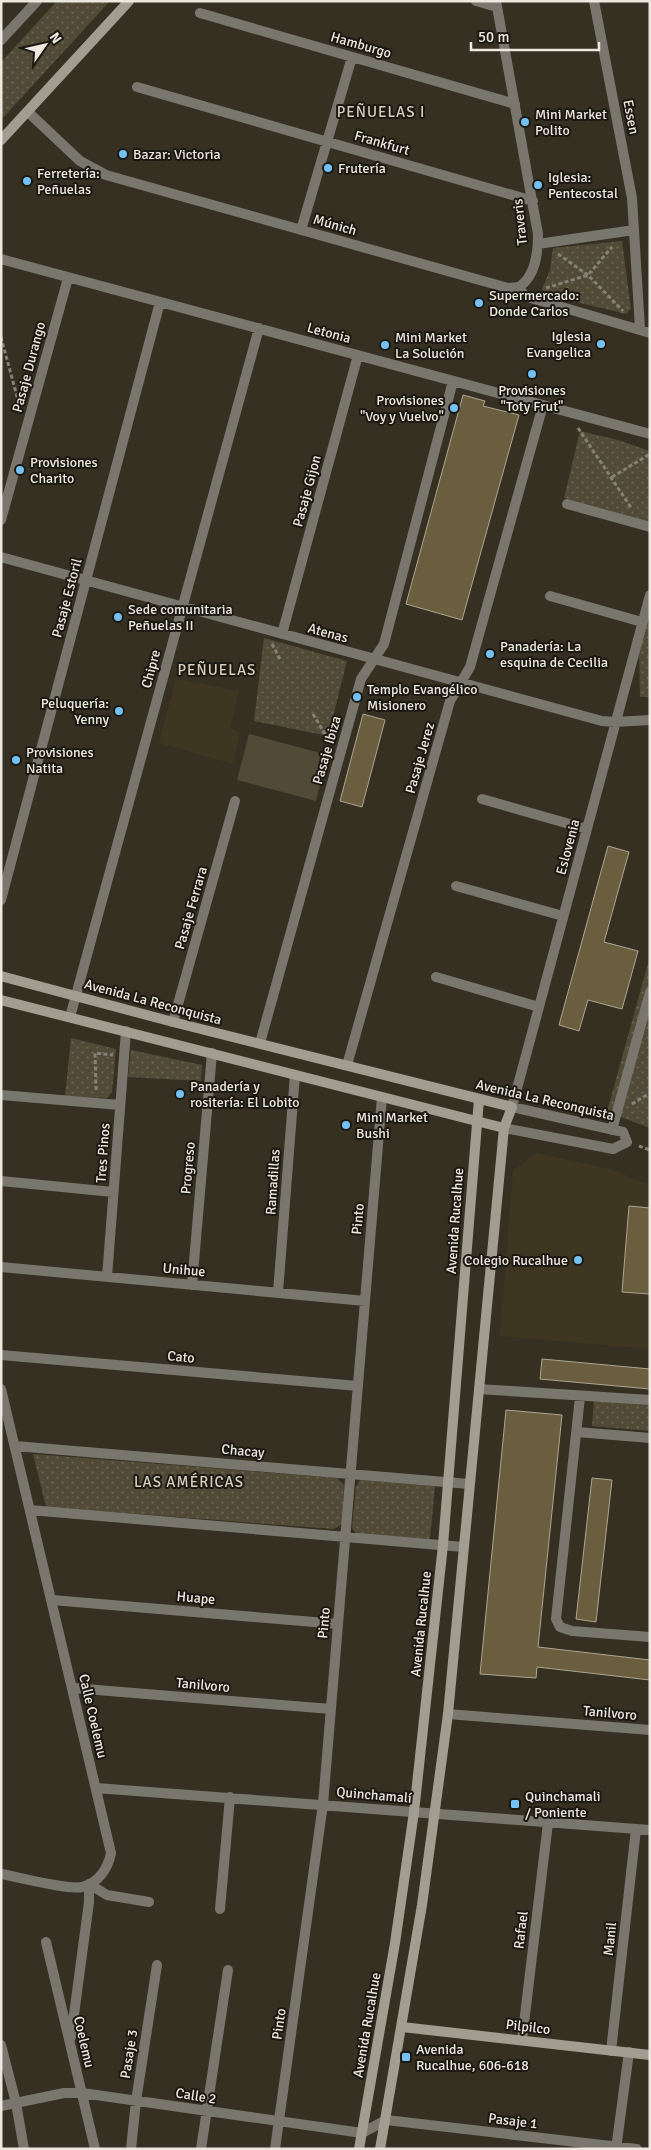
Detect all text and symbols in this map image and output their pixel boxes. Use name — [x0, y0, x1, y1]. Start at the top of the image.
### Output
north arrow — [20, 20, 70, 70]
scale bar — [471, 20, 598, 52]
street label: Hamburgo — [329, 28, 393, 62]
text: 50 m — [478, 28, 509, 46]
text: N — [46, 29, 65, 47]
street label: Essen — [619, 98, 643, 136]
district label: PEÑUELAS I — [337, 102, 425, 121]
place label: Mini Market Polito — [535, 106, 607, 139]
marker: Mini Market Polito — [519, 116, 531, 128]
street label: Frankfurt — [353, 127, 412, 159]
place label: Bazar: Victoria — [133, 146, 221, 163]
marker: Bazar: Victoria — [117, 148, 129, 160]
place label: Frutería — [338, 160, 386, 177]
marker: Frutería — [322, 162, 334, 174]
place label: Ferretería: Peñuelas — [37, 165, 100, 198]
place label: Iglesia: Pentecostal — [548, 169, 618, 202]
marker: Ferretería: Peñuelas — [21, 175, 33, 187]
marker: Iglesia: Pentecostal — [532, 179, 544, 191]
street label: Traveris — [509, 198, 531, 246]
street label: Múnich — [311, 211, 359, 239]
place label: Supermercado: Donde Carlos — [489, 287, 579, 320]
marker: Supermercado: Donde Carlos — [473, 297, 485, 309]
street label: Letonia — [305, 319, 353, 347]
street label: Pasaje Durango — [9, 320, 49, 414]
place label: Iglesia Evangelica — [526, 328, 591, 361]
place label: Mini Market La Solución — [395, 329, 467, 362]
marker: Iglesia Evangelica — [595, 338, 607, 350]
marker: Mini Market La Solución — [379, 339, 391, 351]
marker: Provisiones "Toty Frut" — [526, 368, 538, 380]
place label: Provisiones "Toty Frut" — [498, 382, 566, 415]
place label: Provisiones "Voy y Vuelvo" — [360, 392, 444, 425]
marker: Provisiones "Voy y Vuelvo" — [448, 402, 460, 414]
street label: Pasaje Gijon — [289, 453, 325, 529]
place label: Provisiones Charito — [30, 454, 98, 487]
marker: Provisiones Charito — [14, 464, 26, 476]
street label: Pasaje Estoril — [48, 556, 86, 640]
place label: Sede comunitaria Peñuelas II — [128, 601, 233, 634]
marker: Sede comunitaria Peñuelas II — [112, 611, 124, 623]
street label: Atenas — [306, 619, 350, 647]
place label: Panadería: La esquina de Cecilia — [500, 638, 608, 671]
street label: Chipre — [138, 648, 164, 690]
marker: Panadería: La esquina de Cecilia — [484, 648, 496, 660]
district label: PEÑUELAS — [178, 660, 256, 679]
place label: Templo Evangélico Misionero — [367, 681, 477, 714]
marker: Templo Evangélico Misionero — [351, 691, 363, 703]
place label: Peluquería: Yenny — [41, 695, 109, 728]
marker: Peluquería: Yenny — [113, 705, 125, 717]
street label: Pasaje Ibiza — [309, 714, 345, 786]
street label: Pasaje Jerez — [402, 720, 438, 796]
place label: Provisiones Natita — [26, 744, 94, 777]
marker: Provisiones Natita — [10, 754, 22, 766]
street label: Eslovenia — [552, 817, 584, 877]
street label: Pasaje Ferrara — [171, 865, 211, 951]
street label: Avenida La Reconquista — [82, 975, 224, 1029]
street label: Avenida La Reconquista — [474, 1076, 616, 1124]
place label: Panadería y rositería: El Lobito — [190, 1078, 299, 1111]
marker: Panadería y rositería: El Lobito — [174, 1088, 186, 1100]
place label: Mini Market Bushi — [356, 1109, 428, 1142]
marker: Mini Market Bushi — [340, 1119, 352, 1131]
street label: Tres Pinos — [92, 1122, 114, 1184]
street label: Progreso — [177, 1141, 199, 1195]
street label: Ramadillas — [262, 1148, 284, 1216]
street label: Avenida Rucalhue — [443, 1167, 467, 1275]
street label: Pinto — [348, 1203, 368, 1235]
place label: Colegio Rucalhue — [464, 1252, 568, 1269]
marker: Colegio Rucalhue — [572, 1254, 584, 1266]
street label: Unihue — [162, 1260, 206, 1280]
street label: Cato — [167, 1347, 195, 1367]
street label: Chacay — [221, 1441, 266, 1461]
district label: LAS AMÉRICAS — [134, 1472, 244, 1491]
street label: Avenida Rucalhue — [407, 1570, 435, 1678]
street label: Huape — [176, 1588, 216, 1608]
street label: Pinto — [314, 1607, 334, 1639]
street label: Calle Coelemu — [75, 1672, 111, 1760]
street label: Tanilvoro — [175, 1674, 231, 1696]
street label: Tanilvoro — [582, 1702, 638, 1724]
street label: Quinchamalí — [336, 1783, 413, 1807]
place label: Quinchamali / Poniente — [525, 1788, 601, 1821]
marker: Quinchamali / Poniente — [509, 1798, 521, 1810]
street label: Rafael — [510, 1910, 532, 1950]
street label: Manil — [600, 1921, 620, 1957]
street label: Avenida Rucalhue — [349, 1971, 385, 2079]
street label: Pinto — [268, 2007, 290, 2041]
street label: Coelemu — [70, 2015, 98, 2069]
street label: Pilpilco — [505, 2016, 551, 2038]
street label: Pasaje 3 — [117, 2028, 141, 2080]
place label: Avenida Rucalhue, 606-618 — [416, 2041, 529, 2074]
marker: Avenida Rucalhue, 606-618 — [400, 2051, 412, 2063]
street label: Calle 2 — [174, 2084, 218, 2108]
street label: Pasaje 1 — [487, 2110, 539, 2132]

